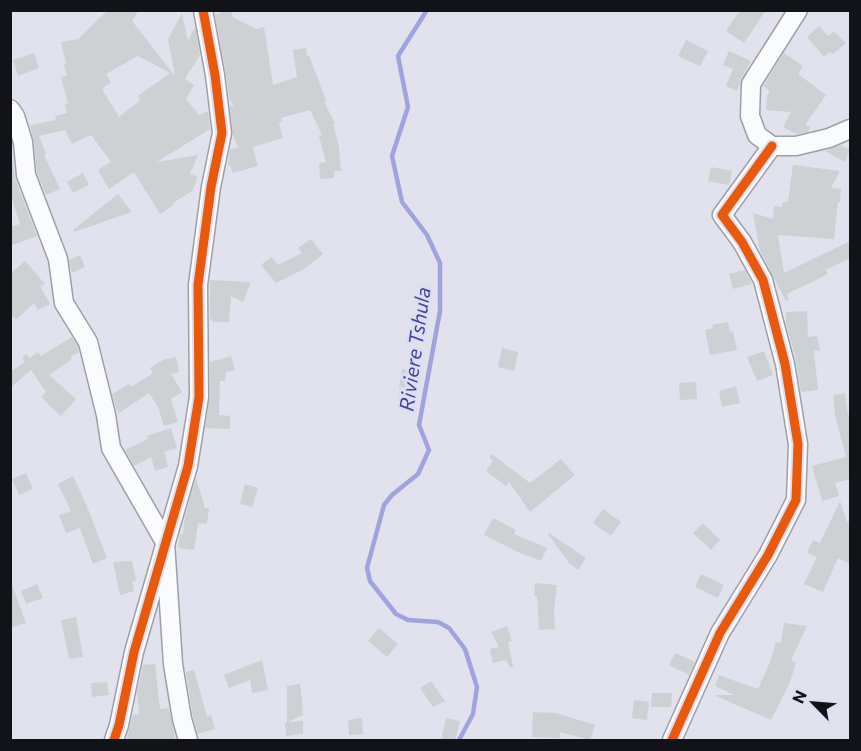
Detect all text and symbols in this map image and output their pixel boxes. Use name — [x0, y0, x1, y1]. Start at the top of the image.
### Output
water label: Riviere Tshula — [393, 285, 435, 412]
north arrow — [783, 673, 843, 733]
text: N — [788, 687, 810, 706]

